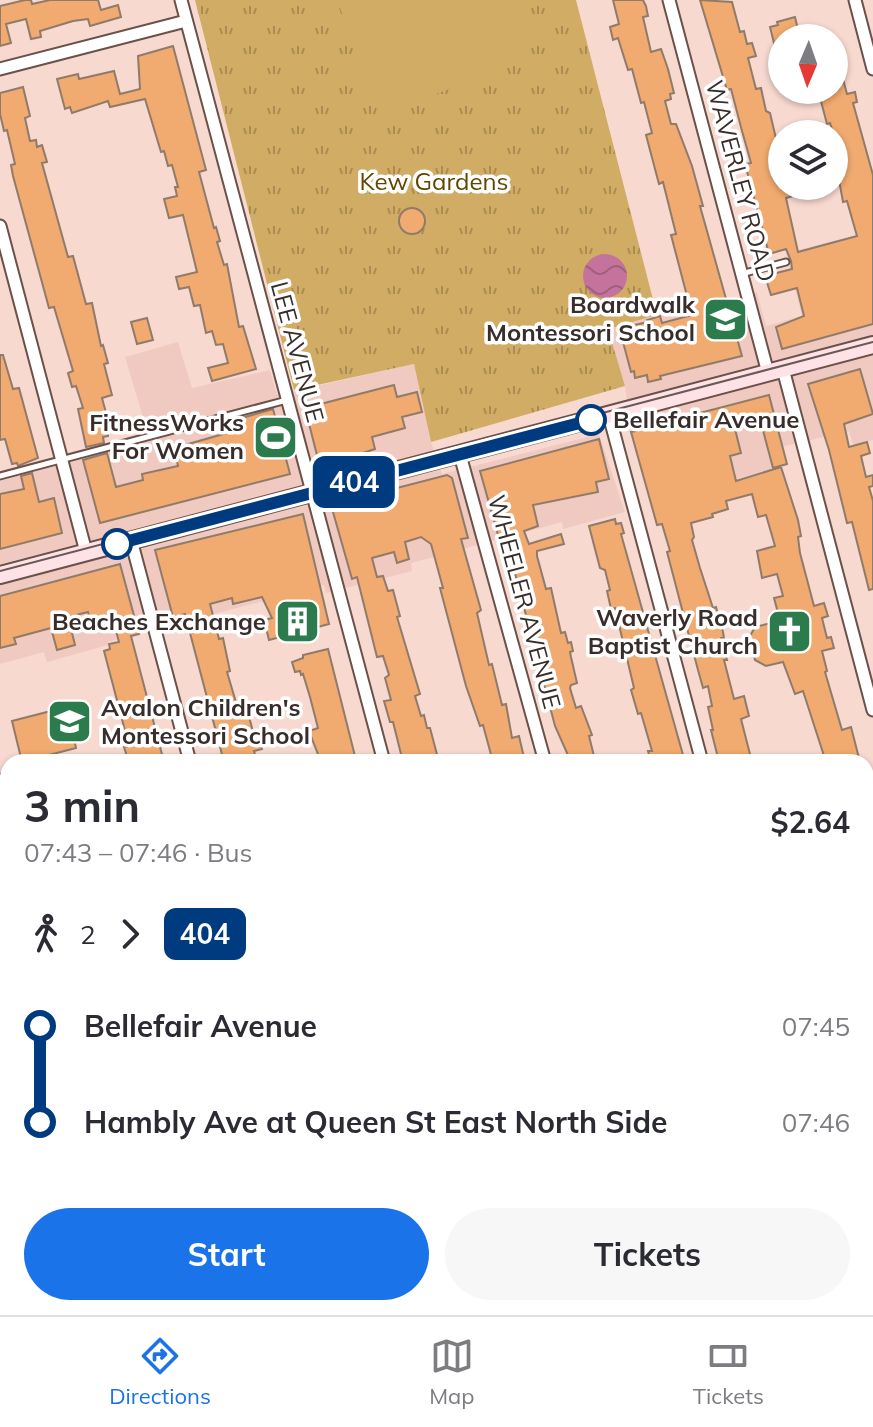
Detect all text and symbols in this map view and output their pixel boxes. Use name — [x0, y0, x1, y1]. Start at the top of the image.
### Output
north arrow — [768, 24, 848, 104]
map controls — [768, 24, 848, 200]
street label: WAVERLEY ROAD — [700, 77, 782, 285]
button: layers — [768, 120, 848, 200]
park label: Kew Gardens — [360, 166, 508, 196]
street label: LEE AVENUE — [265, 278, 331, 425]
place label: Boardwalk Montessori School — [486, 289, 696, 347]
school or university icon: Boardwalk Montessori School — [702, 295, 750, 343]
place label: Bellefair Avenue — [613, 404, 799, 434]
marker: Bellefair Avenue — [576, 405, 606, 435]
place label: FitnessWorks For Women — [89, 407, 244, 465]
sports icon: FitnessWorks For Women — [251, 413, 299, 461]
line badge: 404 — [308, 456, 400, 508]
text: 404 — [329, 464, 379, 499]
street label: WHEELER AVENUE — [482, 492, 568, 712]
unlabelled marker — [102, 529, 132, 559]
building icon: Beaches Exchange — [273, 598, 321, 646]
place label: Waverly Road Baptist Church — [588, 602, 758, 660]
place label: Beaches Exchange — [52, 606, 266, 636]
church icon: Waverly Road Baptist Church — [765, 608, 813, 656]
place label: Avalon Children's Montessori School — [101, 692, 310, 750]
school or university icon: Avalon Children's Montessori School — [46, 698, 94, 746]
text: 3 min — [24, 778, 140, 833]
text: $2.64 — [771, 803, 850, 841]
text: 07:43 – 07:46 · Bus — [24, 836, 253, 869]
icon: walk — [24, 912, 68, 956]
icon: forward — [108, 912, 152, 956]
text: 404 — [180, 916, 230, 951]
text: 2 — [80, 918, 96, 951]
text: Bellefair Avenue — [84, 1007, 317, 1045]
text: 07:45 — [782, 1010, 850, 1043]
text: Hambly Ave at Queen St East North Side — [84, 1103, 667, 1141]
text: 07:46 — [782, 1106, 850, 1139]
button: Start — [24, 1208, 429, 1300]
button: Tickets — [445, 1208, 850, 1300]
tab: Directions — [109, 1334, 211, 1410]
tab: Map — [429, 1334, 474, 1410]
tab: Tickets — [693, 1334, 764, 1410]

